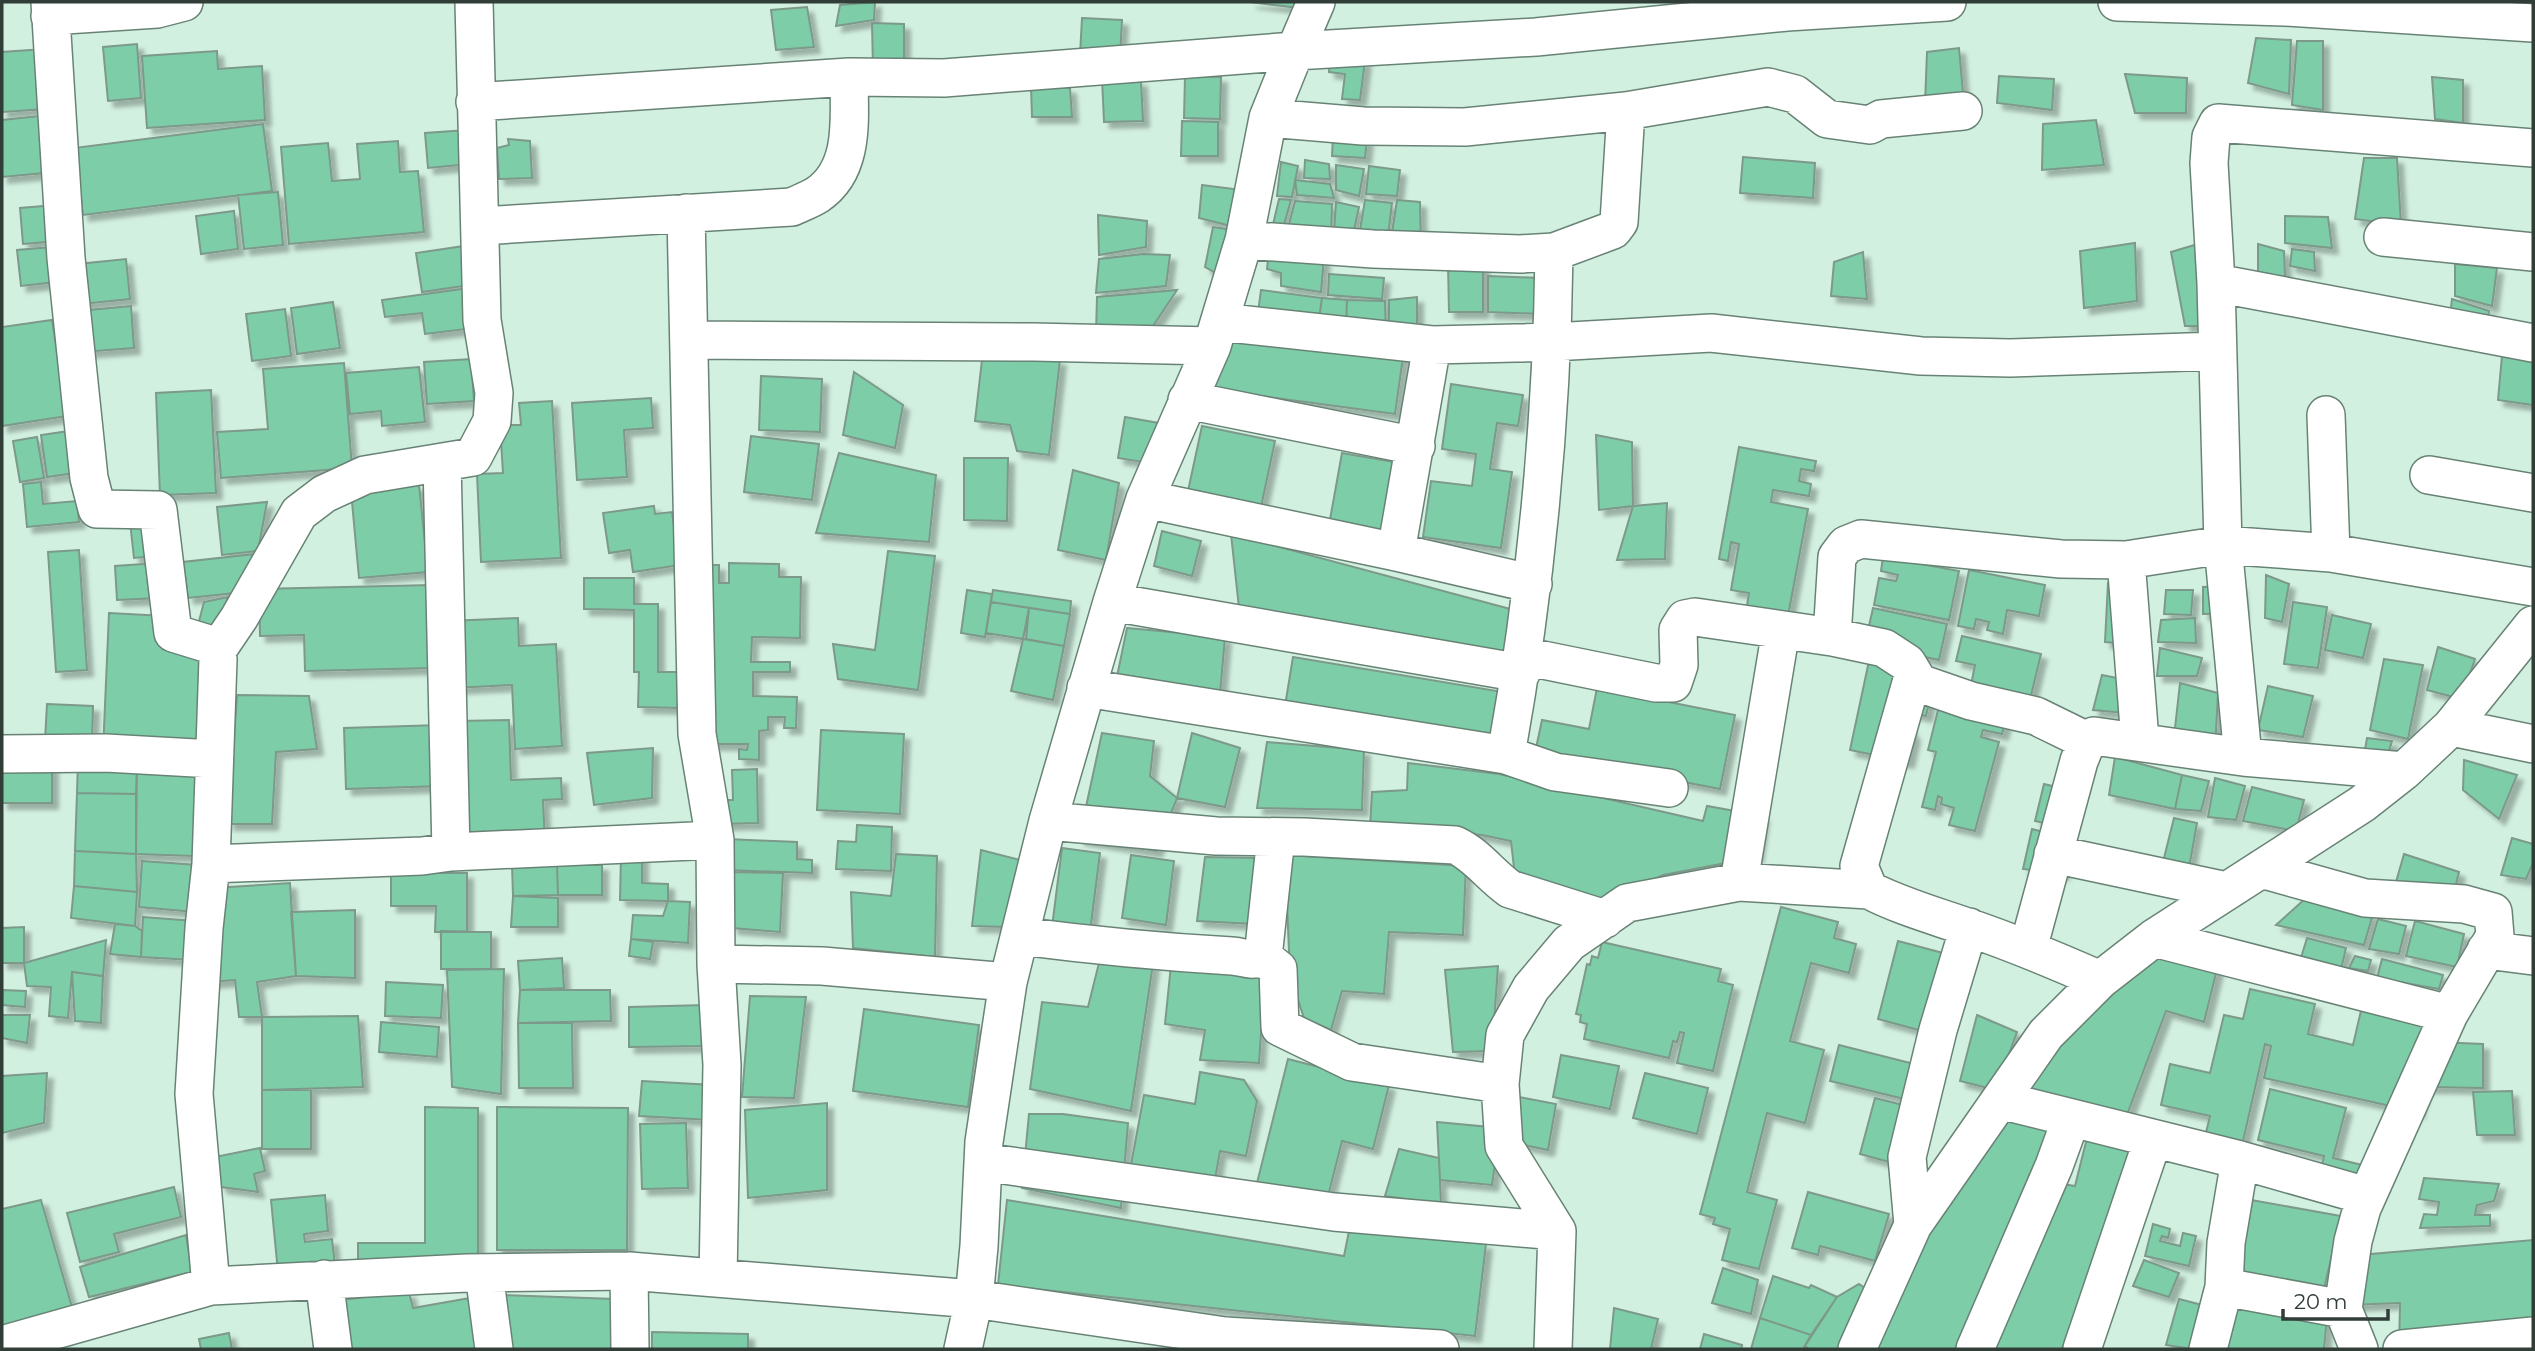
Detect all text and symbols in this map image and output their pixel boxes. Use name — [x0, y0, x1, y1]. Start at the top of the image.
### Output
scale bar — [2283, 1278, 2388, 1322]
text: 20 m — [2294, 1289, 2348, 1314]

